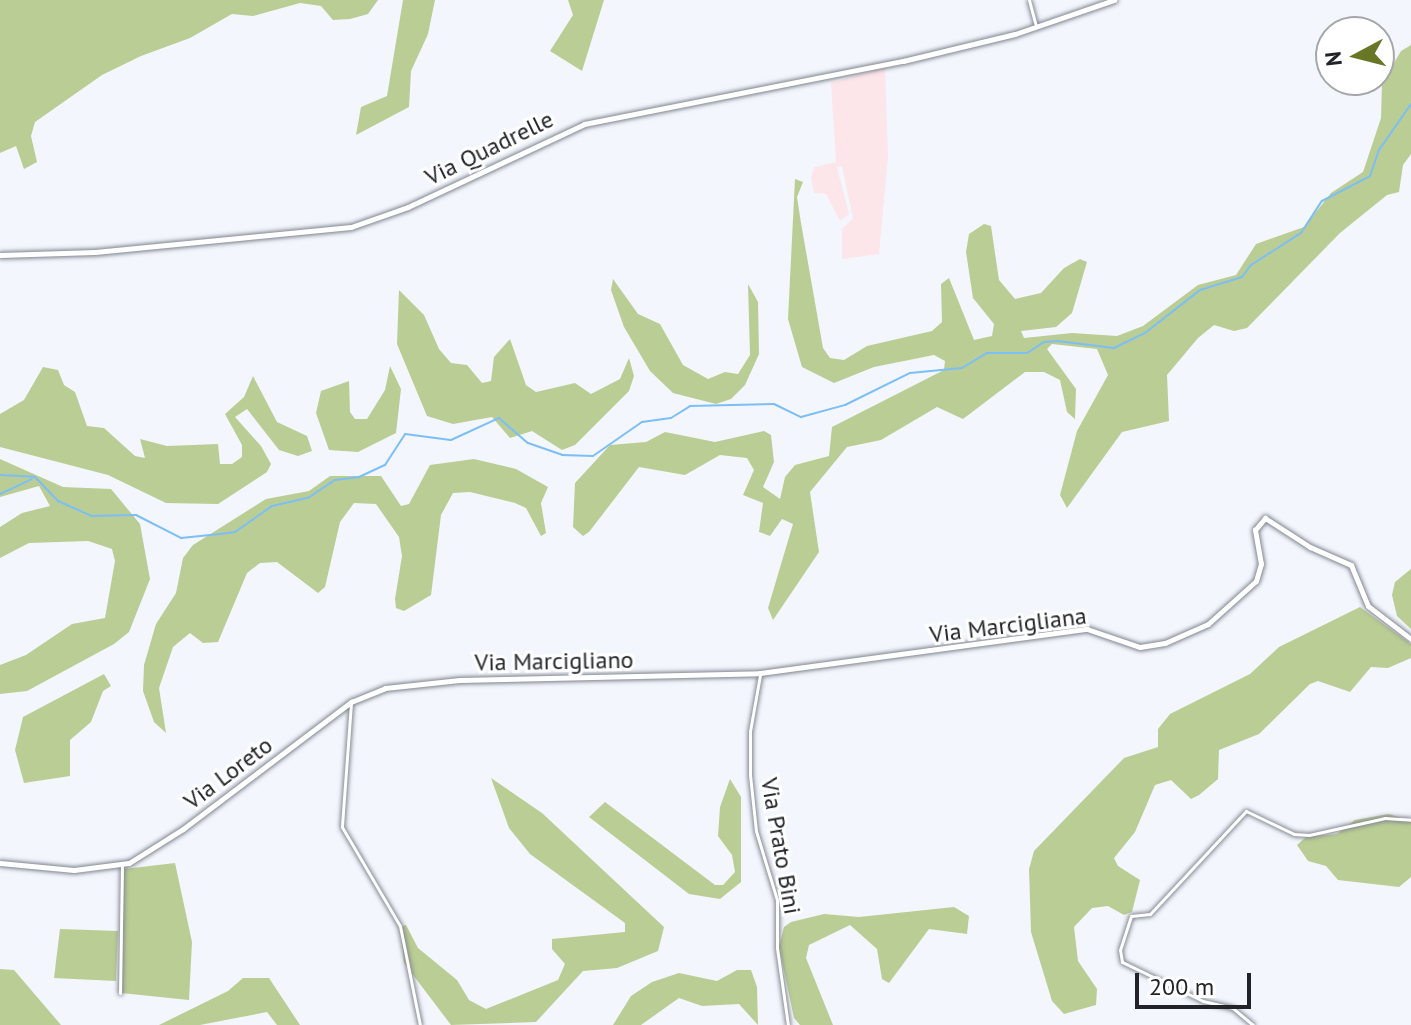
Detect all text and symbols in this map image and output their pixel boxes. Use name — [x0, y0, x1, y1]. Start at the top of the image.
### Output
north arrow — [1315, 16, 1395, 96]
text: N — [1318, 50, 1348, 68]
street label: Via Quadrelle — [420, 105, 558, 191]
street label: Via Marcigliana — [928, 601, 1088, 649]
street label: Via Marcigliano — [474, 645, 634, 677]
street label: Via Loreto — [178, 730, 278, 816]
street label: Via Prato Bini — [755, 775, 807, 917]
scale bar — [1139, 957, 1255, 1007]
text: 200 m — [1149, 971, 1214, 1002]

